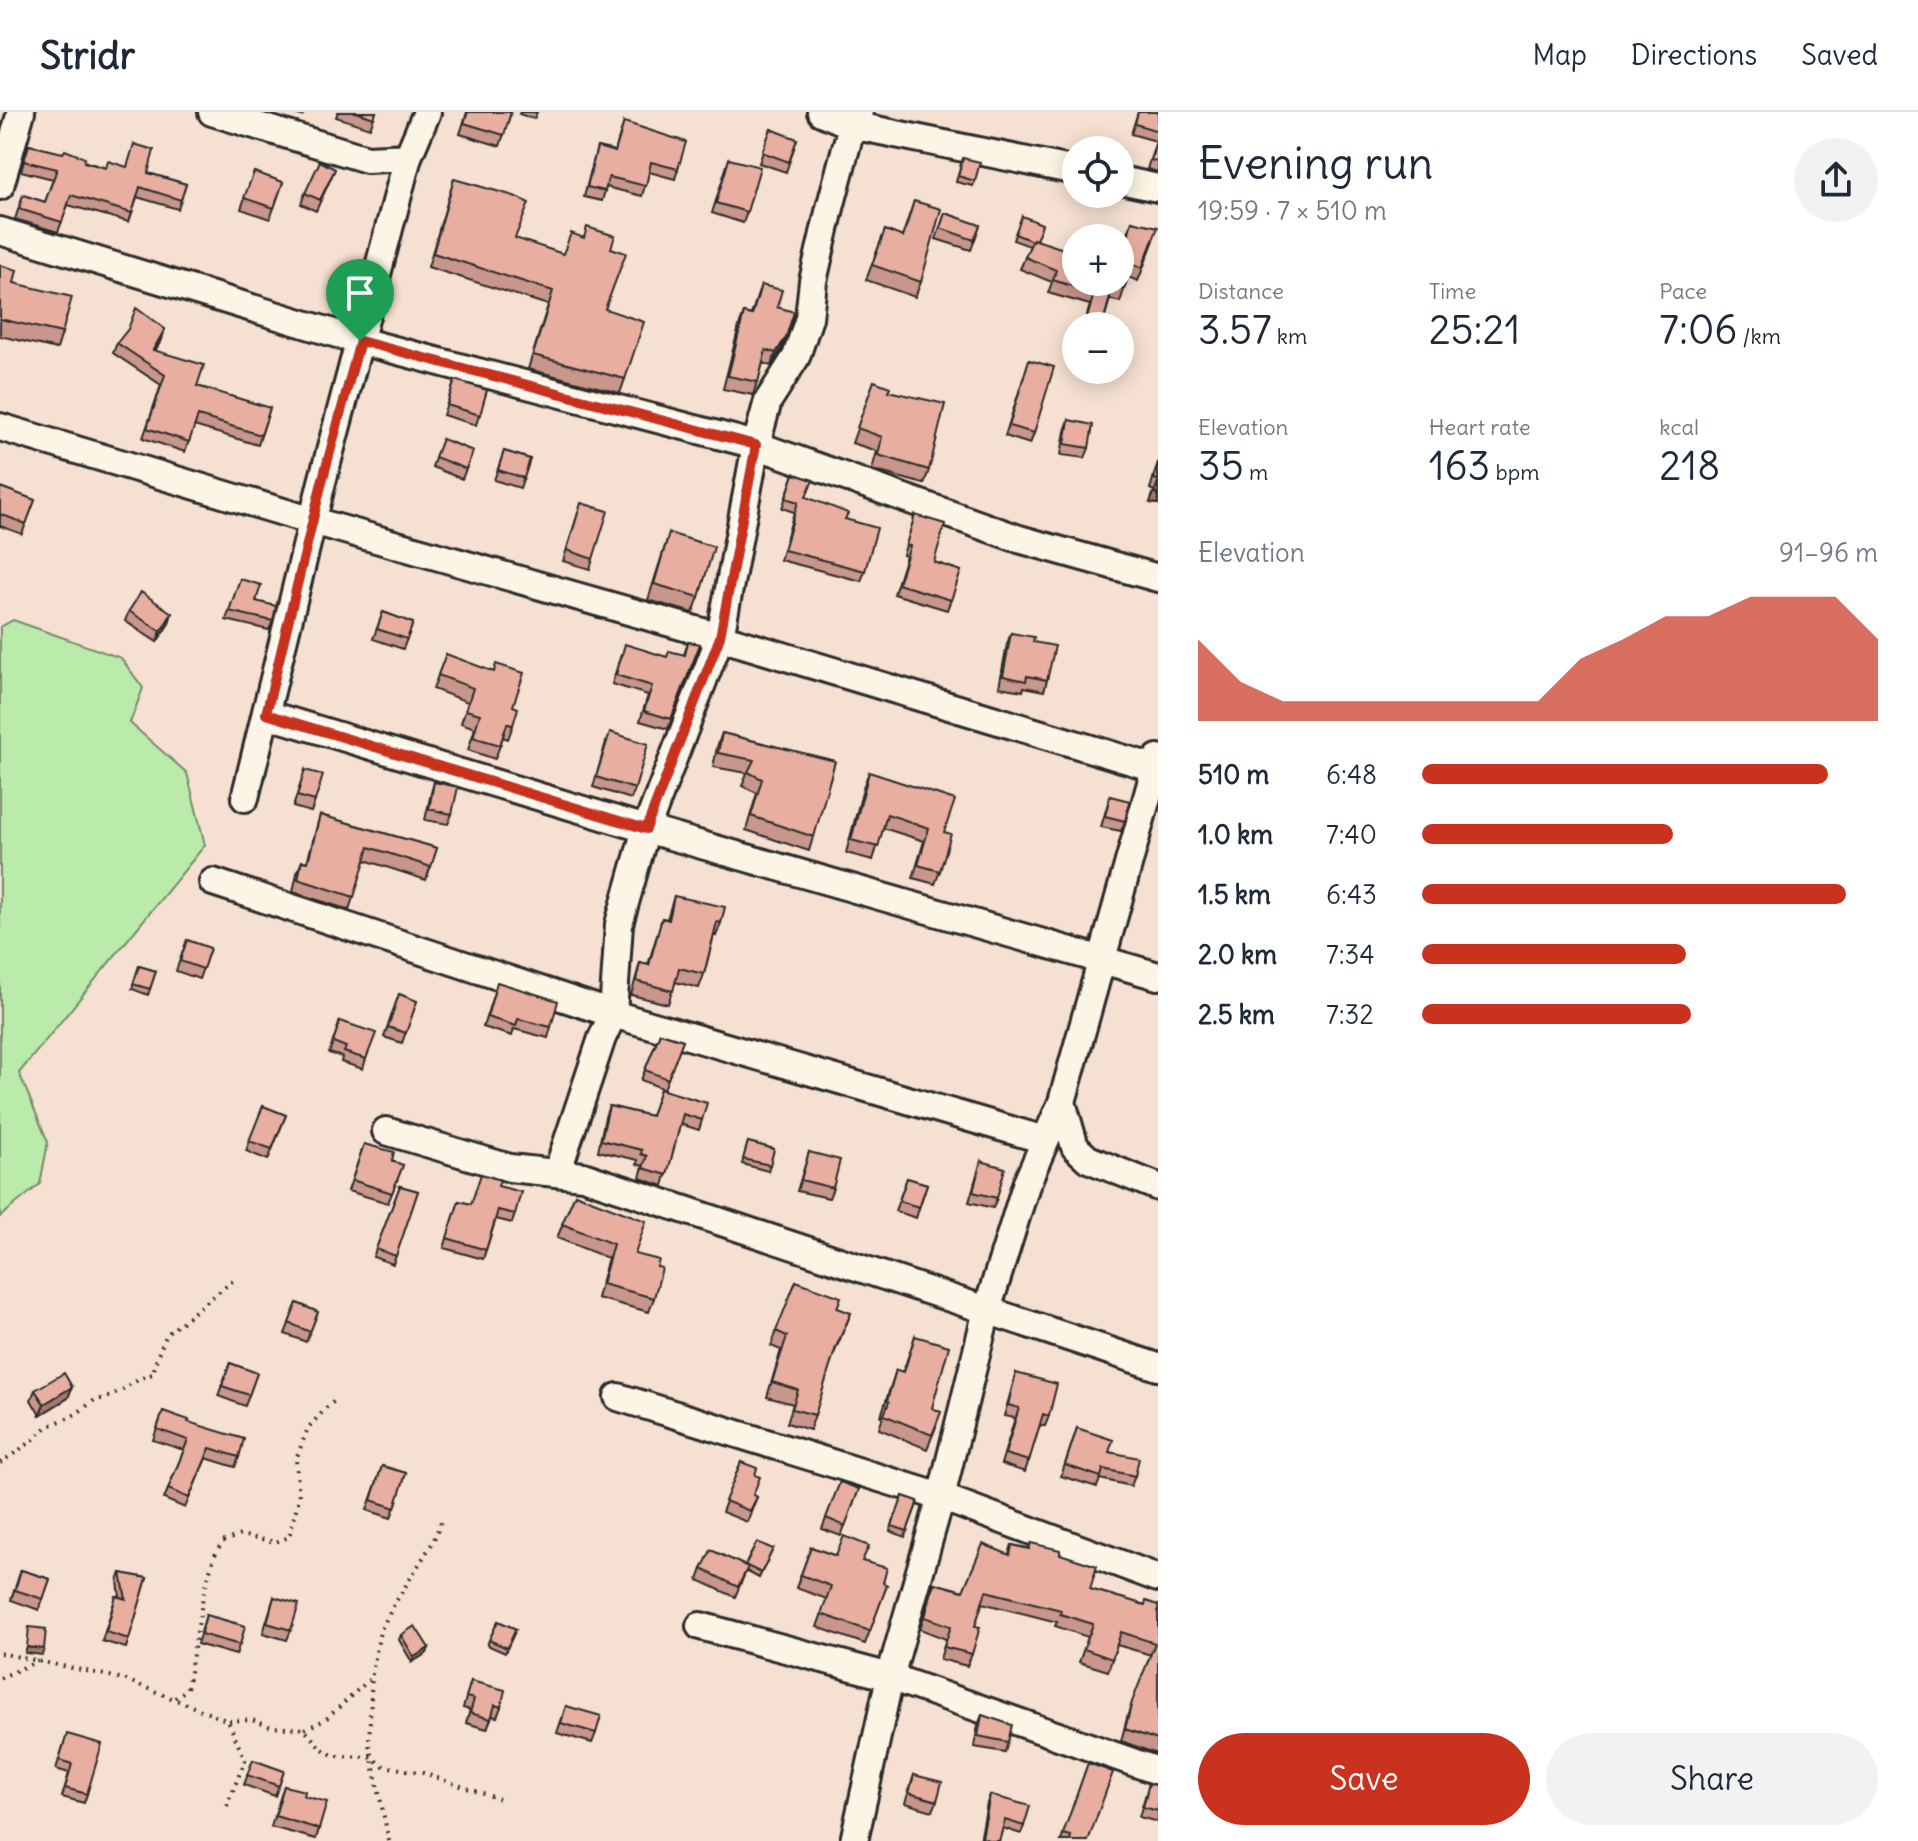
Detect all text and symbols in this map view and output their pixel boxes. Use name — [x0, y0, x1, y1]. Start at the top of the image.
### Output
text: Stridr — [40, 32, 135, 79]
text: Map — [1532, 37, 1587, 73]
text: Directions — [1631, 37, 1757, 73]
text: Saved — [1801, 37, 1878, 73]
map controls — [1062, 136, 1134, 384]
button: locate — [1062, 136, 1134, 208]
text: Evening run — [1198, 136, 1433, 191]
button: share — [1794, 138, 1878, 222]
text: 19:59 · 7 × 510 m — [1198, 194, 1387, 227]
button: + — [1062, 224, 1134, 296]
pin — [326, 259, 394, 341]
icon: arrive — [338, 271, 382, 315]
text: Distance — [1198, 277, 1284, 305]
text: Time — [1429, 277, 1476, 305]
text: Pace — [1659, 277, 1707, 305]
text: 3.57 — [1198, 305, 1272, 355]
text: 25:21 — [1429, 305, 1520, 355]
text: 7:06 — [1659, 305, 1737, 355]
button: − — [1062, 312, 1134, 384]
text: km — [1272, 322, 1307, 350]
text: /km — [1737, 322, 1781, 350]
text: Elevation — [1198, 413, 1288, 441]
text: Heart rate — [1429, 413, 1531, 441]
text: kcal — [1659, 413, 1699, 441]
text: 35 — [1198, 441, 1244, 491]
text: 163 — [1429, 441, 1490, 491]
text: 218 — [1659, 441, 1720, 491]
text: m — [1244, 458, 1268, 486]
text: bpm — [1490, 458, 1540, 486]
text: Elevation — [1198, 536, 1305, 569]
text: 91–96 m — [1779, 536, 1878, 569]
text: 510 m — [1198, 758, 1269, 791]
text: 6:48 — [1326, 758, 1377, 791]
text: 1.0 km — [1198, 818, 1273, 851]
text: 7:40 — [1326, 818, 1377, 851]
text: 1.5 km — [1198, 878, 1271, 911]
text: 6:43 — [1326, 878, 1377, 911]
text: 2.0 km — [1198, 938, 1277, 971]
text: 7:34 — [1326, 938, 1374, 971]
text: 2.5 km — [1198, 998, 1275, 1031]
text: 7:32 — [1326, 998, 1374, 1031]
button: Save — [1198, 1733, 1530, 1825]
button: Share — [1546, 1733, 1878, 1825]

